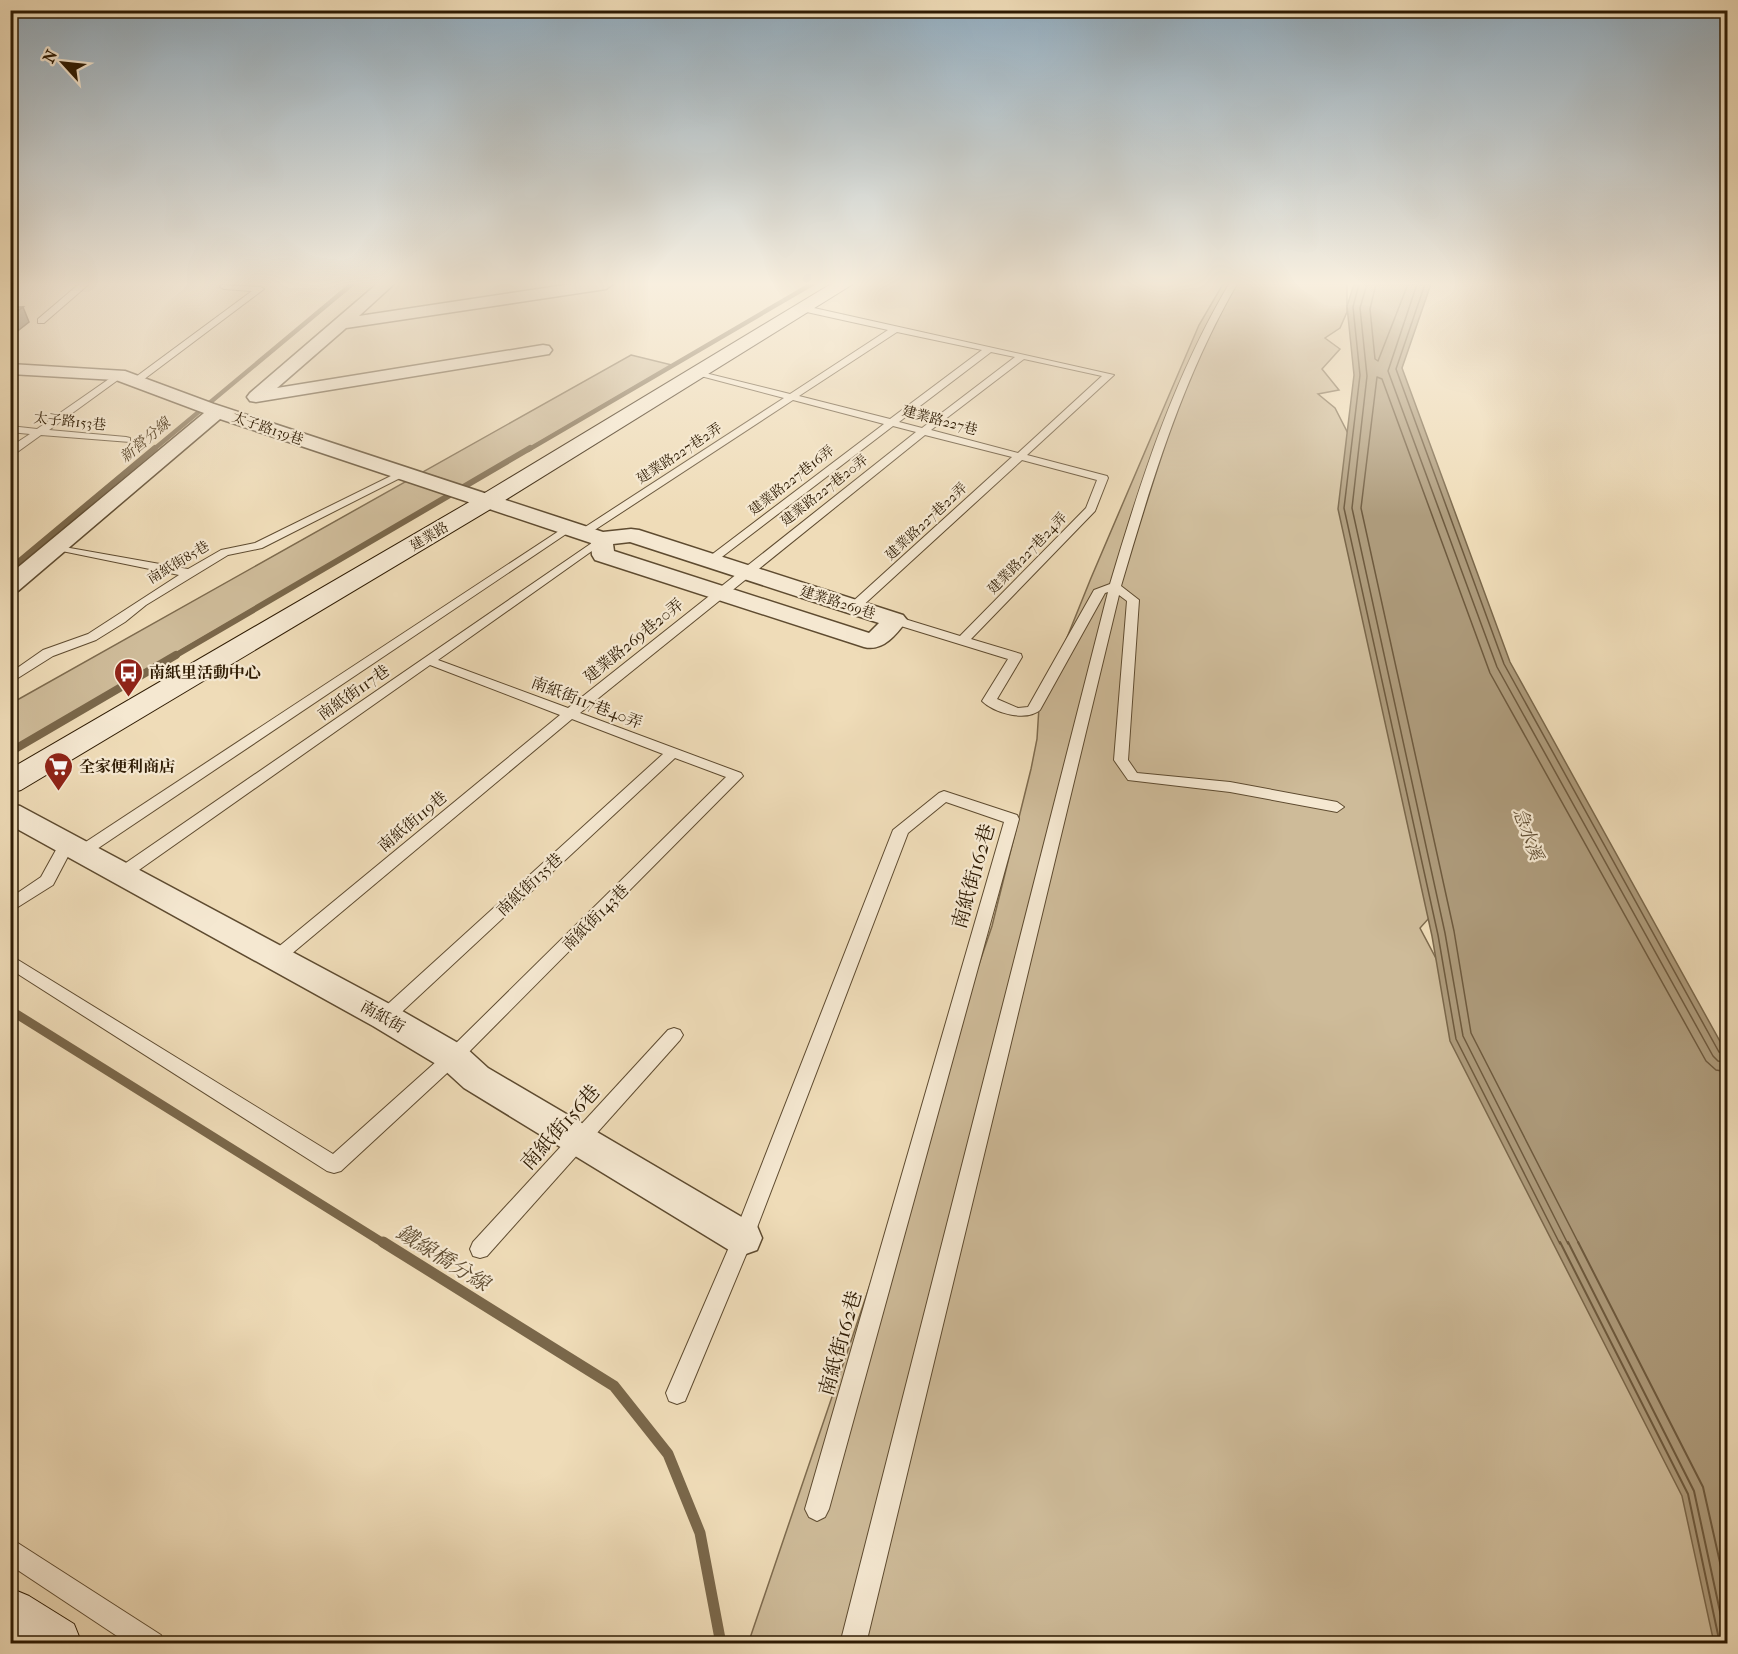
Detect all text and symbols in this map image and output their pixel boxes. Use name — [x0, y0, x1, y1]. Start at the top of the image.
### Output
north arrow — [33, 33, 93, 93]
text: N — [39, 46, 62, 66]
street label: 建業路227巷 — [900, 402, 979, 439]
street label: 太子路139巷 — [230, 408, 306, 449]
street label: 太子路153巷 — [33, 409, 107, 434]
water label: 新營分線 — [116, 413, 175, 466]
street label: 建業路227巷2弄 — [633, 420, 725, 487]
street label: 建業路227巷16弄 — [745, 442, 837, 519]
street label: 建業路227巷20弄 — [777, 451, 871, 530]
street label: 建業路227巷22弄 — [882, 479, 971, 564]
street label: 建業路227巷24弄 — [984, 509, 1071, 598]
street label: 建業路 — [407, 518, 452, 555]
street label: 南紙街85巷 — [144, 537, 212, 588]
street label: 建業路269巷 — [798, 582, 878, 623]
street label: 建業路269巷20弄 — [580, 595, 687, 686]
bus stop icon: 南紙里活動中心 — [112, 656, 144, 698]
street label: 南紙街117巷 — [314, 661, 393, 724]
place label: 南紙里活動中心 — [149, 663, 261, 682]
street label: 南紙街117巷40弄 — [529, 673, 645, 732]
supermarket icon: 全家便利商店 — [42, 750, 74, 792]
place label: 全家便利商店 — [79, 757, 175, 776]
street label: 南紙街119巷 — [374, 787, 451, 856]
water label: 急水溪 — [1508, 805, 1547, 865]
street label: 南紙街162巷 — [948, 821, 999, 931]
street label: 南紙街135巷 — [492, 849, 566, 920]
street label: 南紙街143巷 — [558, 880, 632, 954]
street label: 南紙街 — [357, 996, 408, 1037]
street label: 南紙街156巷 — [516, 1080, 605, 1175]
water label: 鐵線橋分線 — [392, 1220, 496, 1297]
street label: 南紙街162巷 — [815, 1288, 866, 1398]

